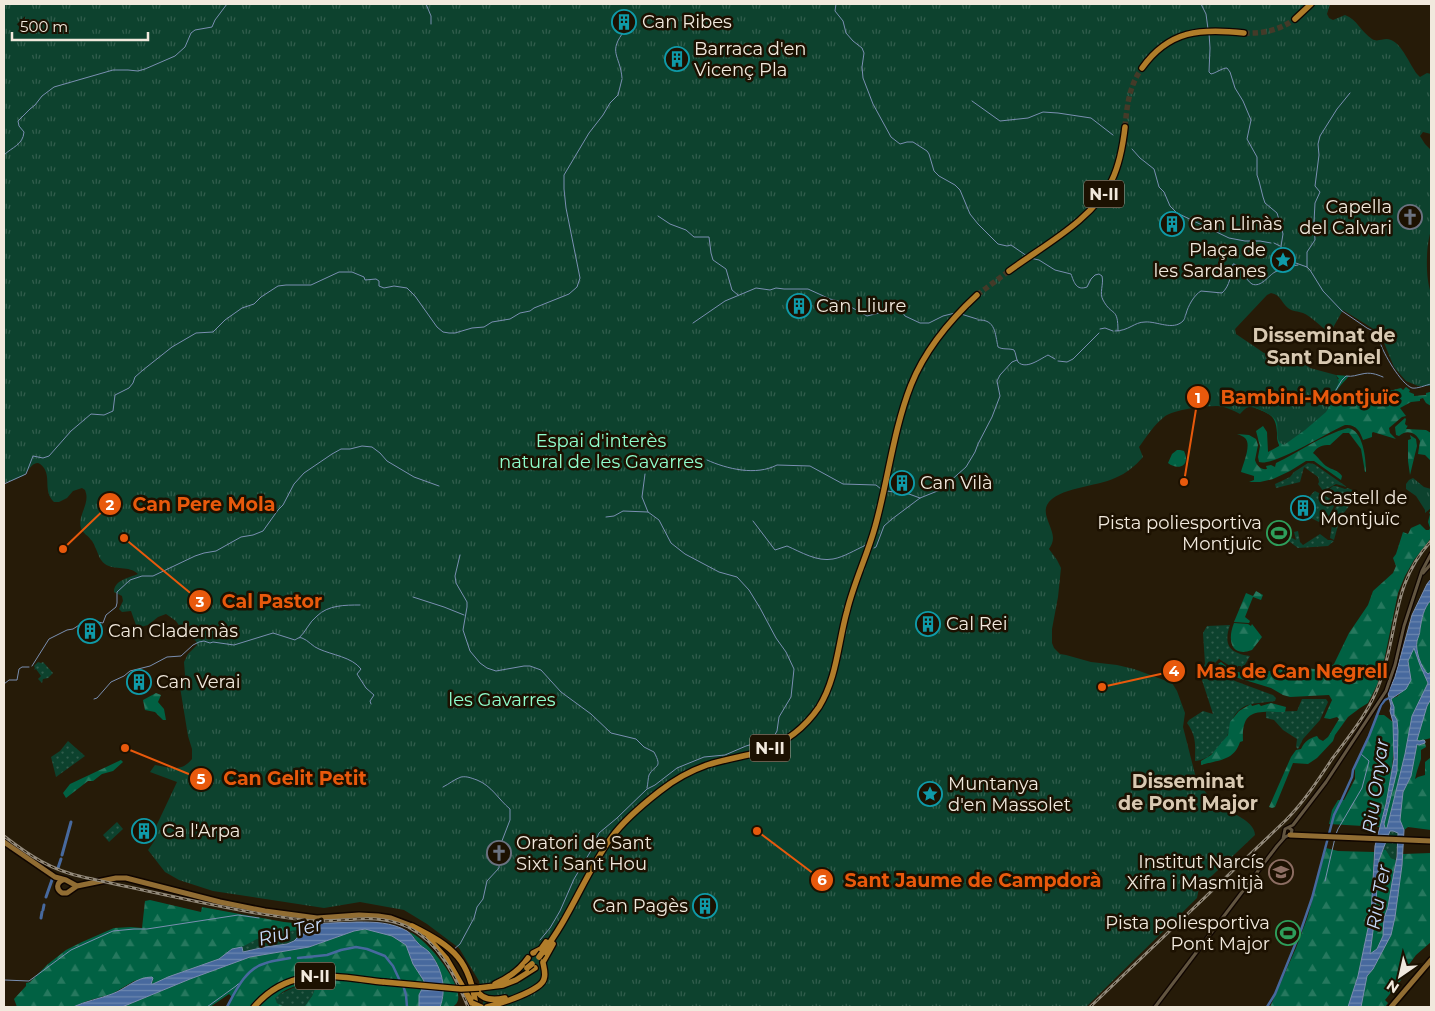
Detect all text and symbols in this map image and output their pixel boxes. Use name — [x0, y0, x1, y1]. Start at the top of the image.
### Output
building icon: Can Ribes — [611, 9, 637, 35]
scale bar — [12, 10, 149, 42]
place label: Can Ribes — [642, 11, 732, 33]
text: 500 m — [20, 17, 68, 36]
place label: Barraca d'en Vicenç Pla — [694, 38, 806, 81]
building icon: Barraca d'en Vicenç Pla — [664, 46, 690, 72]
road number: N-II — [1084, 180, 1124, 208]
place label: Capella del Calvari — [1299, 196, 1392, 239]
church icon: Capella del Calvari — [1397, 204, 1423, 230]
building icon: Can Llinàs — [1159, 211, 1185, 237]
place label: Can Llinàs — [1190, 213, 1282, 235]
place label: Plaça de les Sardanes — [1153, 239, 1266, 282]
place icon: Plaça de les Sardanes — [1270, 247, 1296, 273]
building icon: Can Lliure — [786, 293, 812, 319]
place label: Can Lliure — [816, 295, 906, 317]
district label: Disseminat de Sant Daniel — [1253, 324, 1395, 369]
callout: Bambini-Montjuïc — [1186, 380, 1410, 414]
text: Bambini-Montjuïc — [1220, 386, 1400, 409]
text: 1 — [1195, 388, 1201, 407]
park label: Espai d'interès natural de les Gavarres — [499, 430, 703, 473]
building icon: Can Vilà — [889, 470, 915, 496]
place label: Can Vilà — [920, 472, 993, 494]
callout: Can Pere Mola — [98, 487, 286, 521]
place label: Castell de Montjuïc — [1320, 487, 1407, 530]
text: Can Pere Mola — [132, 493, 276, 516]
text: 2 — [106, 495, 115, 514]
building icon: Castell de Montjuïc — [1290, 495, 1316, 521]
place label: Pista poliesportiva Montjuïc — [1097, 512, 1262, 555]
sports icon: Pista poliesportiva Montjuïc — [1266, 520, 1292, 546]
callout: Cal Pastor — [187, 584, 333, 618]
text: Cal Pastor — [222, 590, 322, 613]
text: 3 — [195, 592, 205, 611]
building icon: Cal Rei — [915, 611, 941, 637]
place label: Cal Rei — [946, 613, 1008, 635]
building icon: Can Clademàs — [77, 618, 103, 644]
place label: Can Clademàs — [108, 620, 238, 642]
callout: Mas de Can Negrell — [1161, 654, 1398, 688]
text: Mas de Can Negrell — [1196, 660, 1388, 683]
text: 4 — [1169, 661, 1180, 680]
building icon: Can Verai — [126, 669, 152, 695]
place label: Can Verai — [156, 671, 241, 693]
park label: les Gavarres — [448, 689, 556, 711]
road number: N-II — [750, 734, 790, 761]
water label: Riu Onyar — [1357, 737, 1394, 835]
callout: Can Gelit Petit — [188, 762, 377, 796]
text: Can Gelit Petit — [223, 767, 367, 790]
text: 5 — [197, 769, 206, 788]
district label: Disseminat de Pont Major — [1118, 770, 1258, 815]
place label: Muntanya d'en Massolet — [948, 773, 1071, 816]
place icon: Muntanya d'en Massolet — [917, 781, 943, 807]
building icon: Ca l'Arpa — [131, 818, 157, 844]
place label: Ca l'Arpa — [162, 820, 240, 842]
place label: Oratori de Sant Sixt i Sant Hou — [516, 832, 652, 875]
church icon: Oratori de Sant Sixt i Sant Hou — [486, 840, 512, 866]
place label: Institut Narcís Xifra i Masmitjà — [1127, 851, 1264, 894]
school or university icon: Institut Narcís Xifra i Masmitjà — [1268, 859, 1294, 885]
water label: Riu Ter — [1361, 862, 1396, 931]
callout: Sant Jaume de Campdorà — [810, 863, 1111, 897]
text: Sant Jaume de Campdorà — [845, 869, 1101, 892]
text: 6 — [817, 870, 827, 889]
building icon: Can Pagès — [692, 893, 718, 919]
place label: Can Pagès — [593, 895, 688, 917]
water label: Riu Ter — [256, 912, 325, 951]
place label: Pista poliesportiva Pont Major — [1105, 912, 1270, 955]
sports icon: Pista poliesportiva Pont Major — [1275, 920, 1301, 946]
north arrow — [1375, 951, 1425, 1001]
road number: N-II — [295, 962, 335, 989]
text: N — [1383, 976, 1402, 997]

